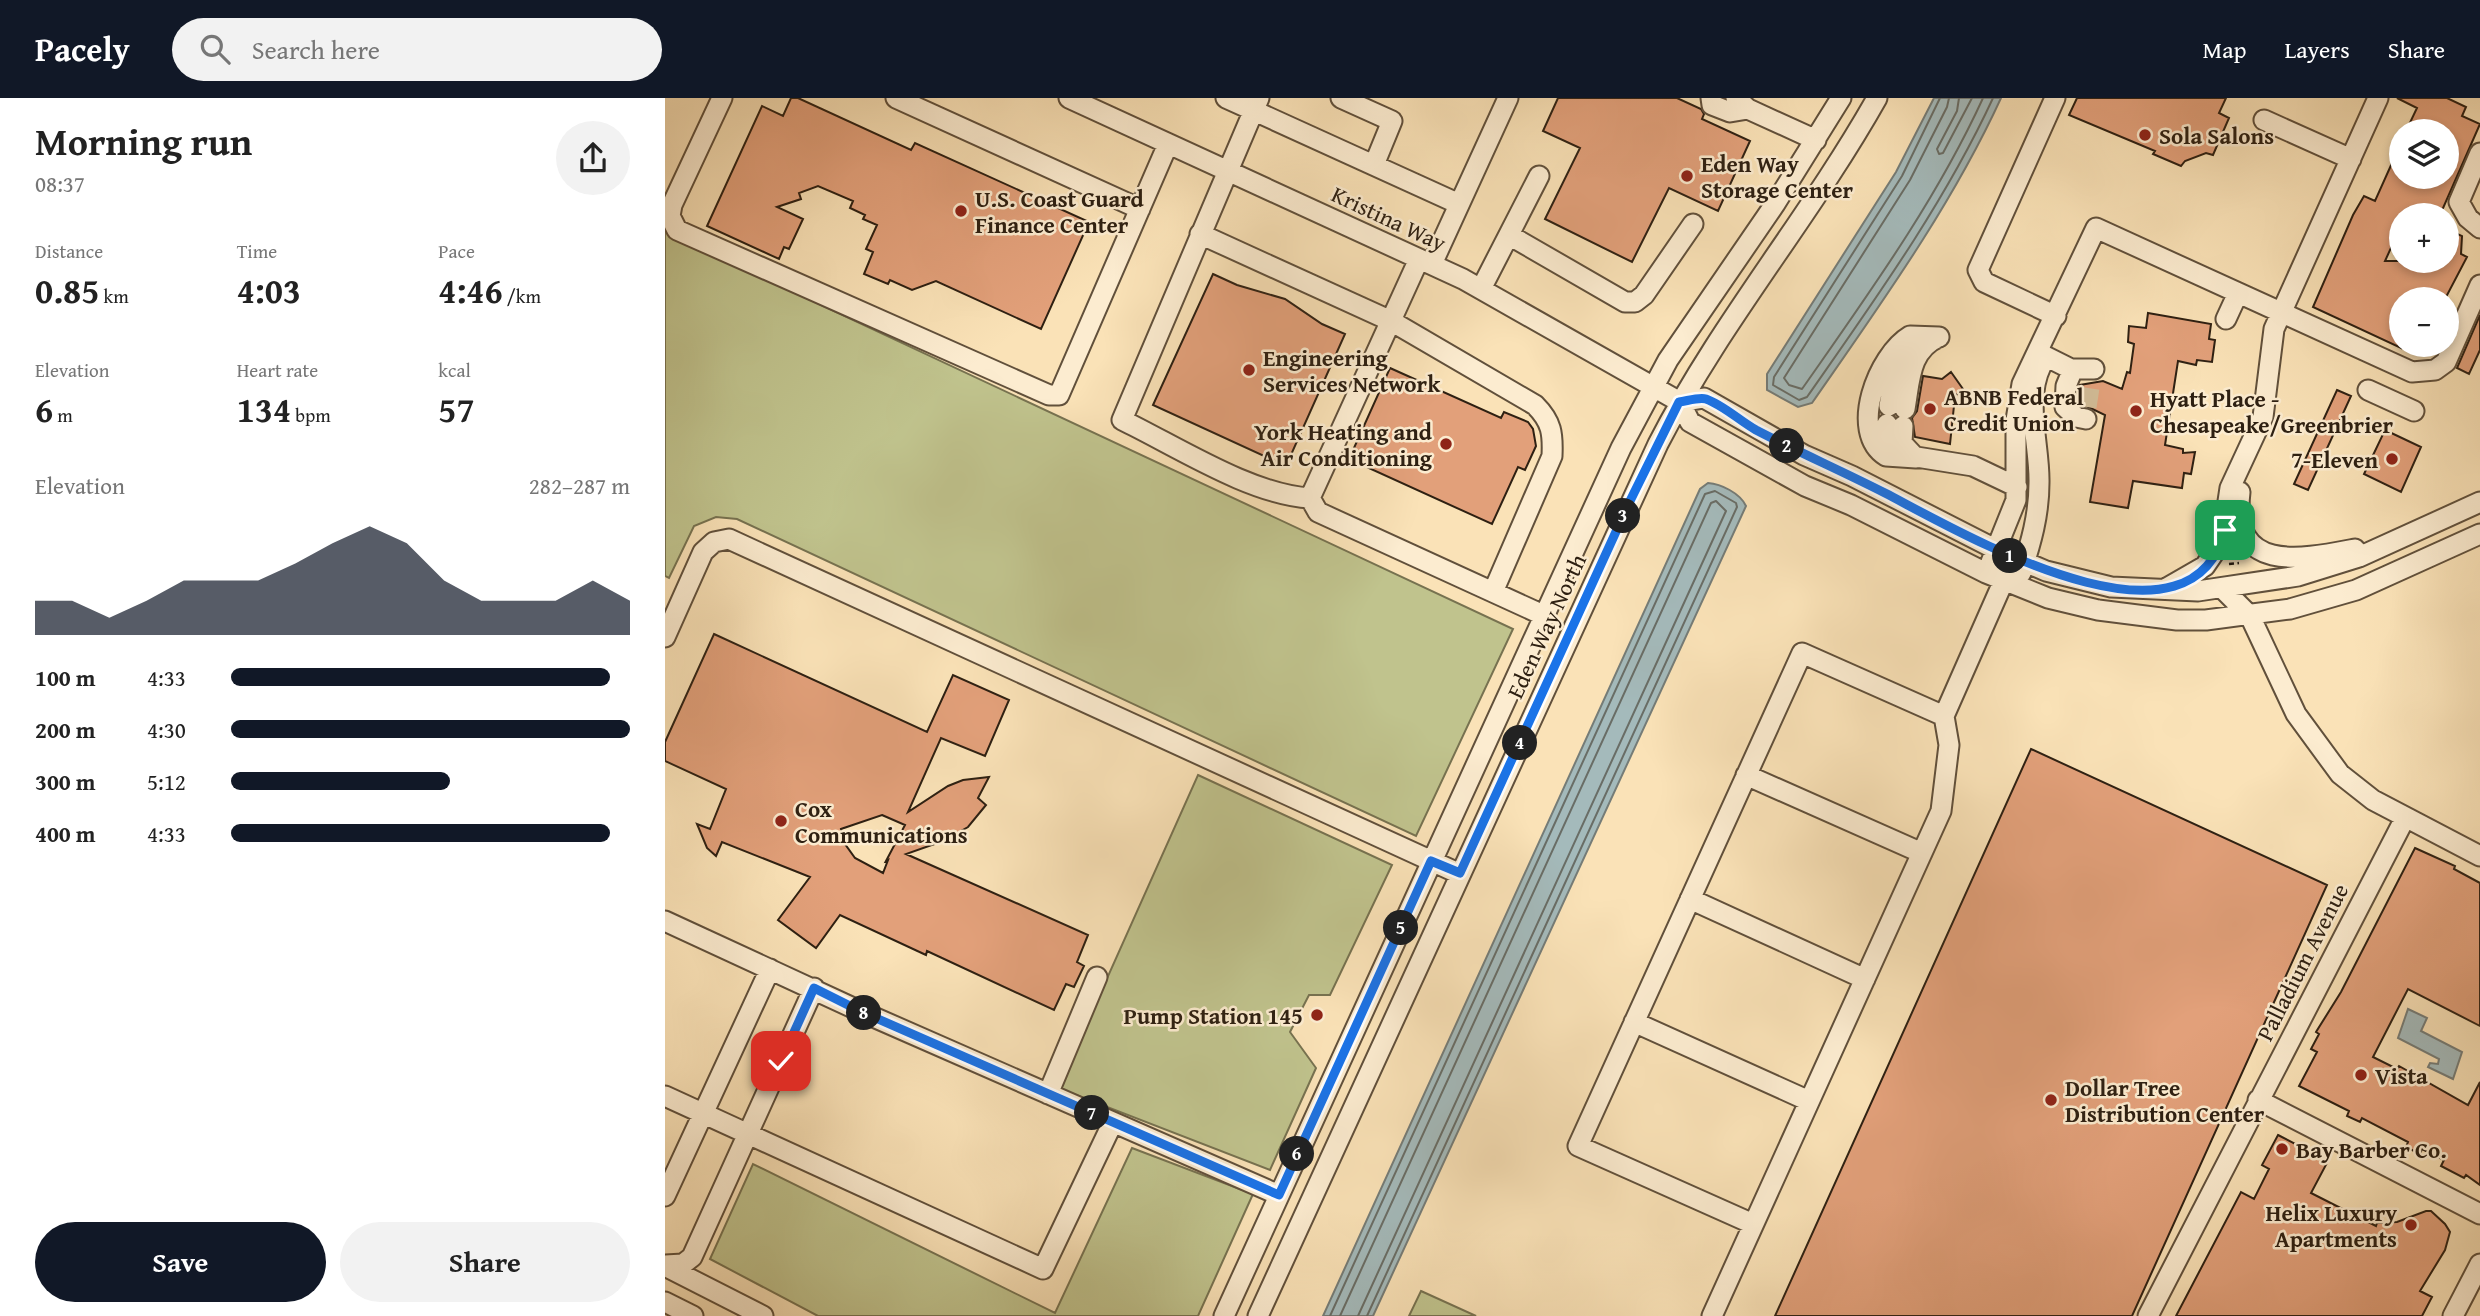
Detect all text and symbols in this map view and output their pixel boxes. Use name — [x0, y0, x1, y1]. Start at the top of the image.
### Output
search box — [172, 18, 662, 81]
text: Pacely — [35, 25, 130, 73]
icon: search — [196, 30, 234, 68]
text: Search here — [252, 30, 380, 69]
text: Map — [2203, 32, 2246, 67]
text: Layers — [2284, 32, 2350, 67]
text: Share — [2388, 32, 2445, 67]
text: Morning run — [35, 113, 252, 169]
place label: Sola Salons — [2159, 119, 2274, 152]
map controls — [2389, 119, 2459, 357]
button: layers — [2389, 119, 2459, 189]
button: share — [556, 121, 630, 195]
marker: Sola Salons — [2137, 127, 2153, 143]
place label: Eden Way Storage Center — [1701, 147, 1854, 206]
text: 08:37 — [35, 167, 85, 200]
marker: Eden Way Storage Center — [1679, 168, 1695, 184]
street label: Kristina Way — [1326, 177, 1452, 259]
place label: U.S. Coast Guard Finance Center — [975, 182, 1145, 241]
marker: U.S. Coast Guard Finance Center — [953, 203, 969, 219]
button: + — [2389, 203, 2459, 273]
text: Distance — [35, 237, 103, 265]
text: Time — [237, 237, 277, 265]
text: Pace — [438, 237, 475, 265]
text: 0.85 — [35, 265, 99, 316]
text: 4:03 — [237, 265, 301, 316]
text: 4:46 — [438, 265, 503, 316]
text: km — [99, 282, 129, 310]
text: /km — [503, 282, 541, 310]
button: − — [2389, 287, 2459, 357]
place label: Engineering Services Network — [1263, 341, 1441, 400]
text: Elevation — [35, 356, 109, 384]
text: Heart rate — [237, 356, 318, 384]
text: kcal — [438, 356, 471, 384]
marker: Engineering Services Network — [1241, 362, 1257, 378]
place label: ABNB Federal Credit Union — [1944, 380, 2084, 439]
place label: Hyatt Place - Chesapeake/Greenbrier — [2150, 382, 2394, 441]
text: 6 — [35, 384, 53, 435]
text: 134 — [237, 384, 291, 435]
text: 57 — [438, 384, 475, 435]
text: m — [53, 401, 73, 429]
text: bpm — [291, 401, 331, 429]
marker: ABNB Federal Credit Union — [1922, 401, 1938, 417]
marker: Hyatt Place - Chesapeake/Greenbrier — [2128, 403, 2144, 419]
place label: York Heating and Air Conditioning — [1254, 415, 1433, 474]
pin: 2 — [1769, 428, 1805, 464]
text: 2 — [1782, 431, 1791, 459]
marker: York Heating and Air Conditioning — [1438, 436, 1454, 452]
place label: 7-Eleven — [2291, 443, 2378, 476]
marker: 7-Eleven — [2384, 451, 2400, 467]
text: Elevation — [35, 469, 125, 502]
text: 282–287 m — [529, 469, 630, 502]
pin: 3 — [1605, 498, 1641, 534]
pin — [2195, 500, 2255, 560]
text: 3 — [1618, 501, 1627, 529]
icon: arrive — [2206, 511, 2244, 549]
pin: 1 — [1993, 538, 2027, 574]
text: 1 — [2005, 541, 2014, 569]
street label: Eden Way North — [1498, 548, 1594, 704]
text: 100 m — [35, 661, 96, 694]
text: 4:33 — [147, 661, 186, 694]
text: 200 m — [35, 713, 96, 746]
text: 4:30 — [147, 713, 186, 746]
pin: 4 — [1503, 726, 1537, 760]
text: 4 — [1515, 728, 1524, 756]
text: 300 m — [35, 765, 96, 798]
text: 5:12 — [147, 765, 186, 798]
place label: Cox Communications — [795, 792, 968, 851]
marker: Cox Communications — [773, 813, 789, 829]
text: 400 m — [35, 817, 96, 850]
text: 4:33 — [147, 817, 186, 850]
street label: Palladium Avenue — [2248, 878, 2356, 1046]
pin: 5 — [1383, 910, 1419, 946]
text: 5 — [1396, 913, 1405, 941]
pin: 8 — [847, 996, 881, 1030]
text: 8 — [859, 998, 868, 1026]
place label: Pump Station 145 — [1124, 999, 1303, 1032]
marker: Pump Station 145 — [1309, 1007, 1325, 1023]
pin — [751, 1031, 811, 1091]
icon: check — [762, 1042, 800, 1080]
place label: Vista — [2375, 1059, 2428, 1092]
marker: Vista — [2353, 1067, 2369, 1083]
place label: Dollar Tree Distribution Center — [2065, 1071, 2265, 1130]
marker: Dollar Tree Distribution Center — [2043, 1092, 2059, 1108]
pin: 7 — [1075, 1096, 1109, 1130]
text: 7 — [1087, 1098, 1096, 1126]
place label: Bay Barber Co. — [2296, 1133, 2447, 1166]
pin: 6 — [1279, 1136, 1315, 1172]
text: 6 — [1292, 1139, 1301, 1167]
marker: Bay Barber Co. — [2274, 1141, 2290, 1157]
place label: Helix Luxury Apartments — [2265, 1196, 2397, 1255]
marker: Helix Luxury Apartments — [2403, 1217, 2419, 1233]
button: Save — [35, 1222, 326, 1302]
button: Share — [340, 1222, 630, 1302]

